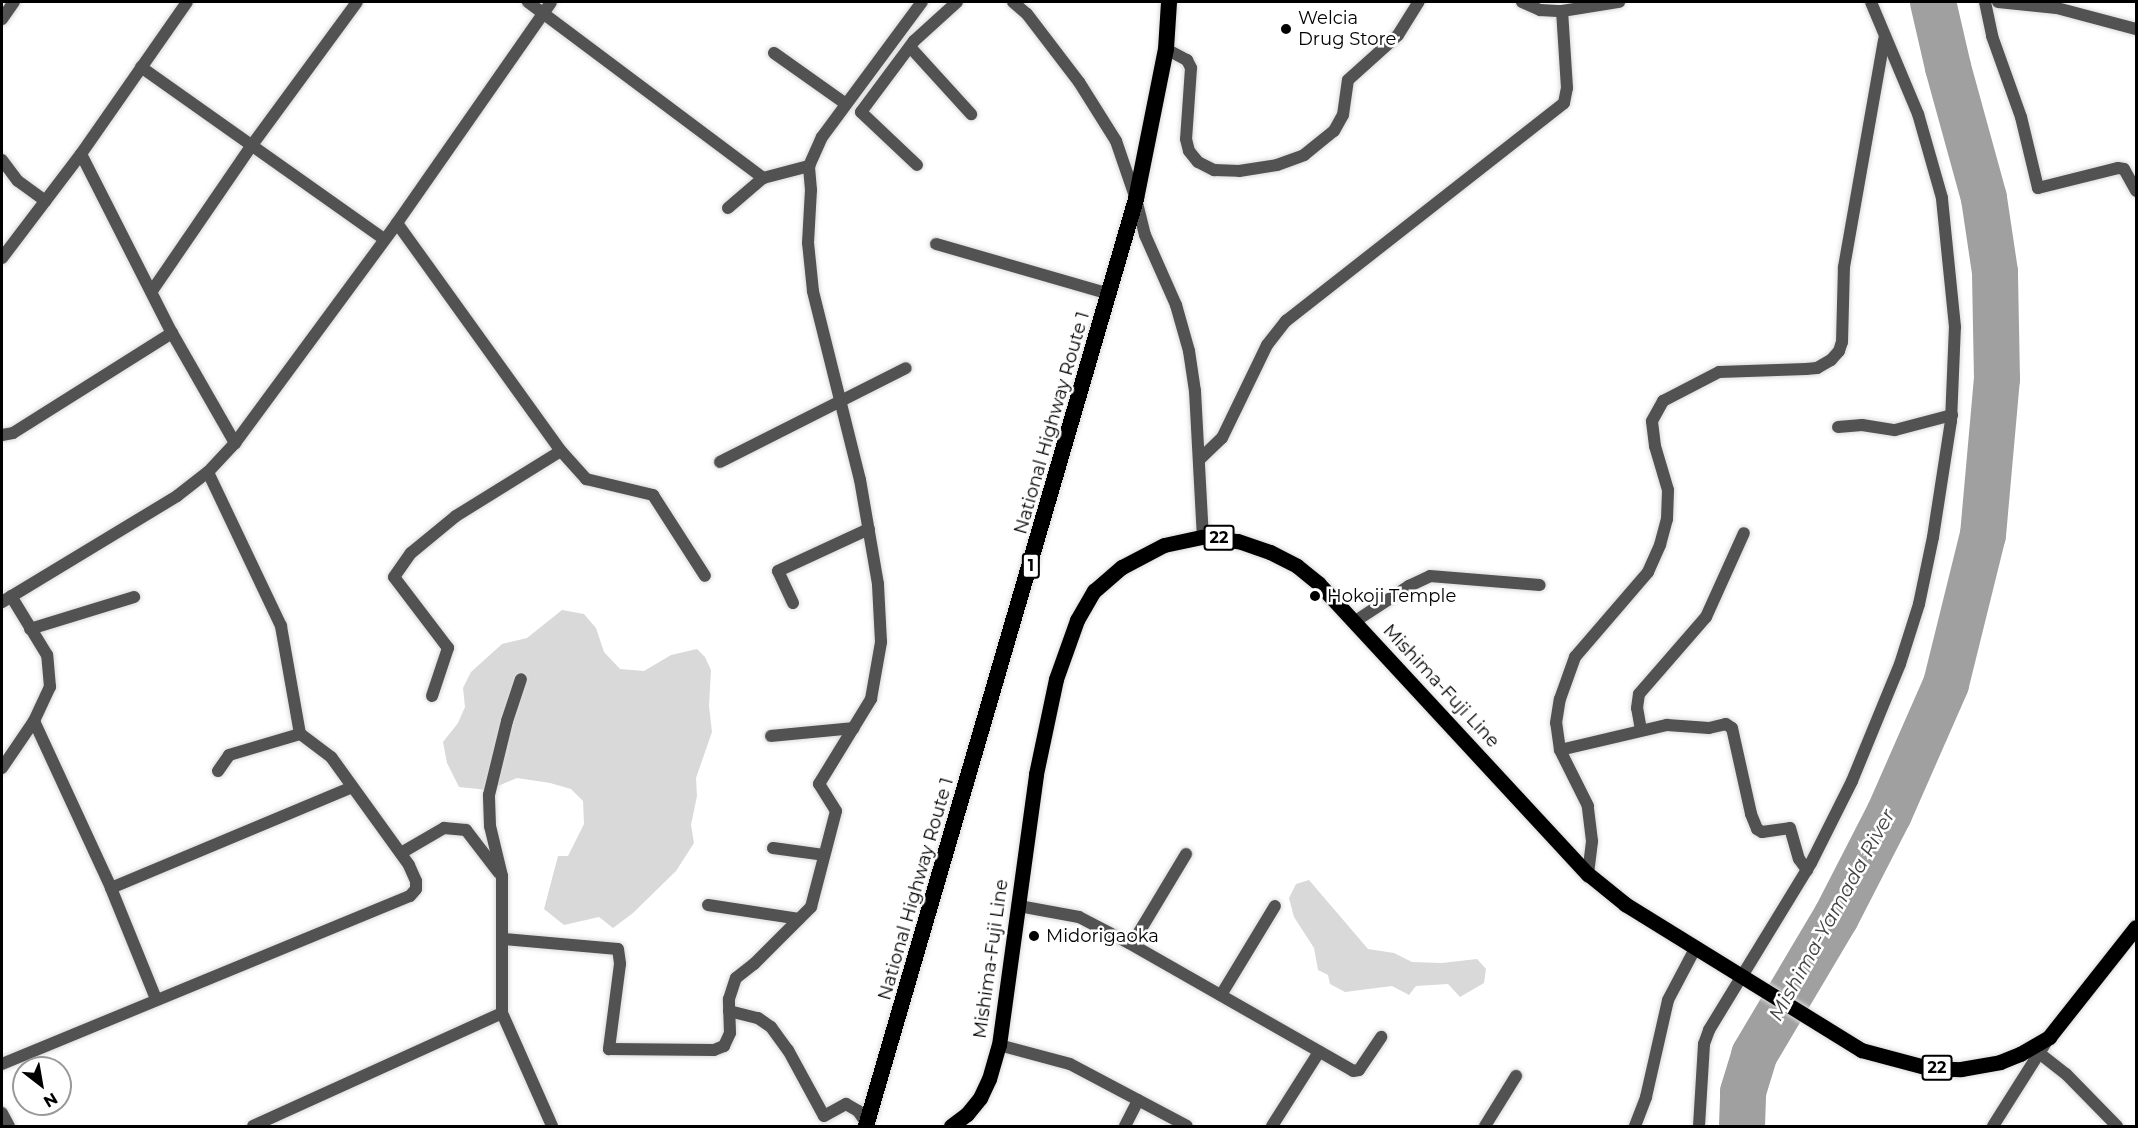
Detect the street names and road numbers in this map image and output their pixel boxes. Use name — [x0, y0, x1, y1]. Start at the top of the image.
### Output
street label: National Highway Route 1 — [1010, 309, 1094, 537]
road number: 22 — [1202, 525, 1236, 551]
road number: 1 — [1020, 553, 1042, 579]
street label: Mishima-Fuji Line — [1378, 620, 1504, 752]
street label: National Highway Route 1 — [874, 775, 958, 1003]
street label: Mishima-Fuji Line — [969, 878, 1013, 1040]
road number: 22 — [1920, 1055, 1954, 1081]

